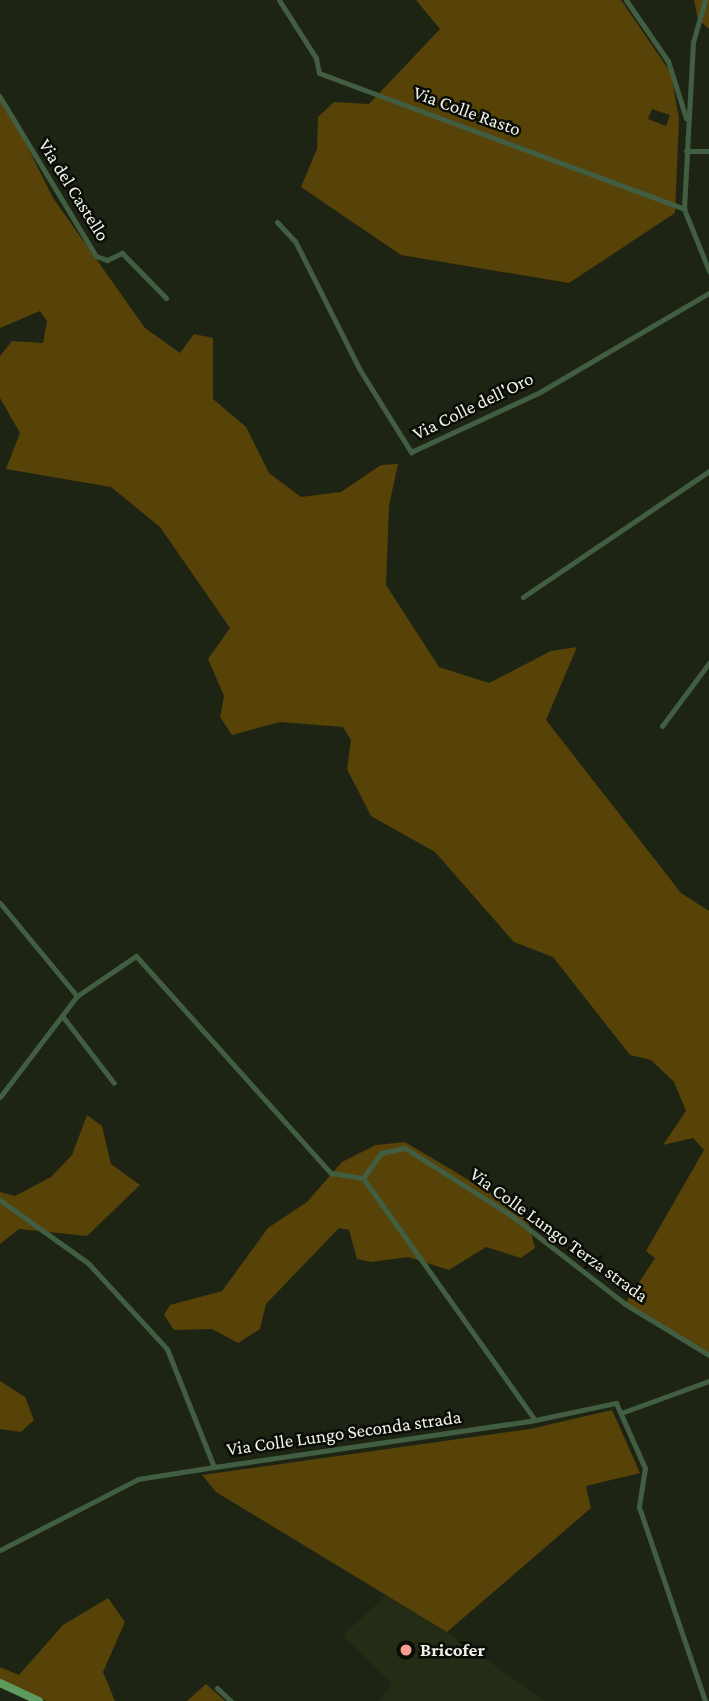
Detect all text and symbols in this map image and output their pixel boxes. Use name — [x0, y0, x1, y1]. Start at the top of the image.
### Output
street label: Via Colle Rasto — [410, 81, 524, 141]
street label: Via del Castello — [34, 135, 114, 245]
street label: Via Colle dell'Oro — [409, 367, 537, 445]
street label: Via Colle Lungo Terza strada — [465, 1163, 653, 1307]
street label: Via Colle Lungo Seconda strada — [225, 1405, 463, 1461]
place label: Bricofer — [420, 1639, 485, 1661]
marker: Bricofer — [398, 1642, 414, 1658]

